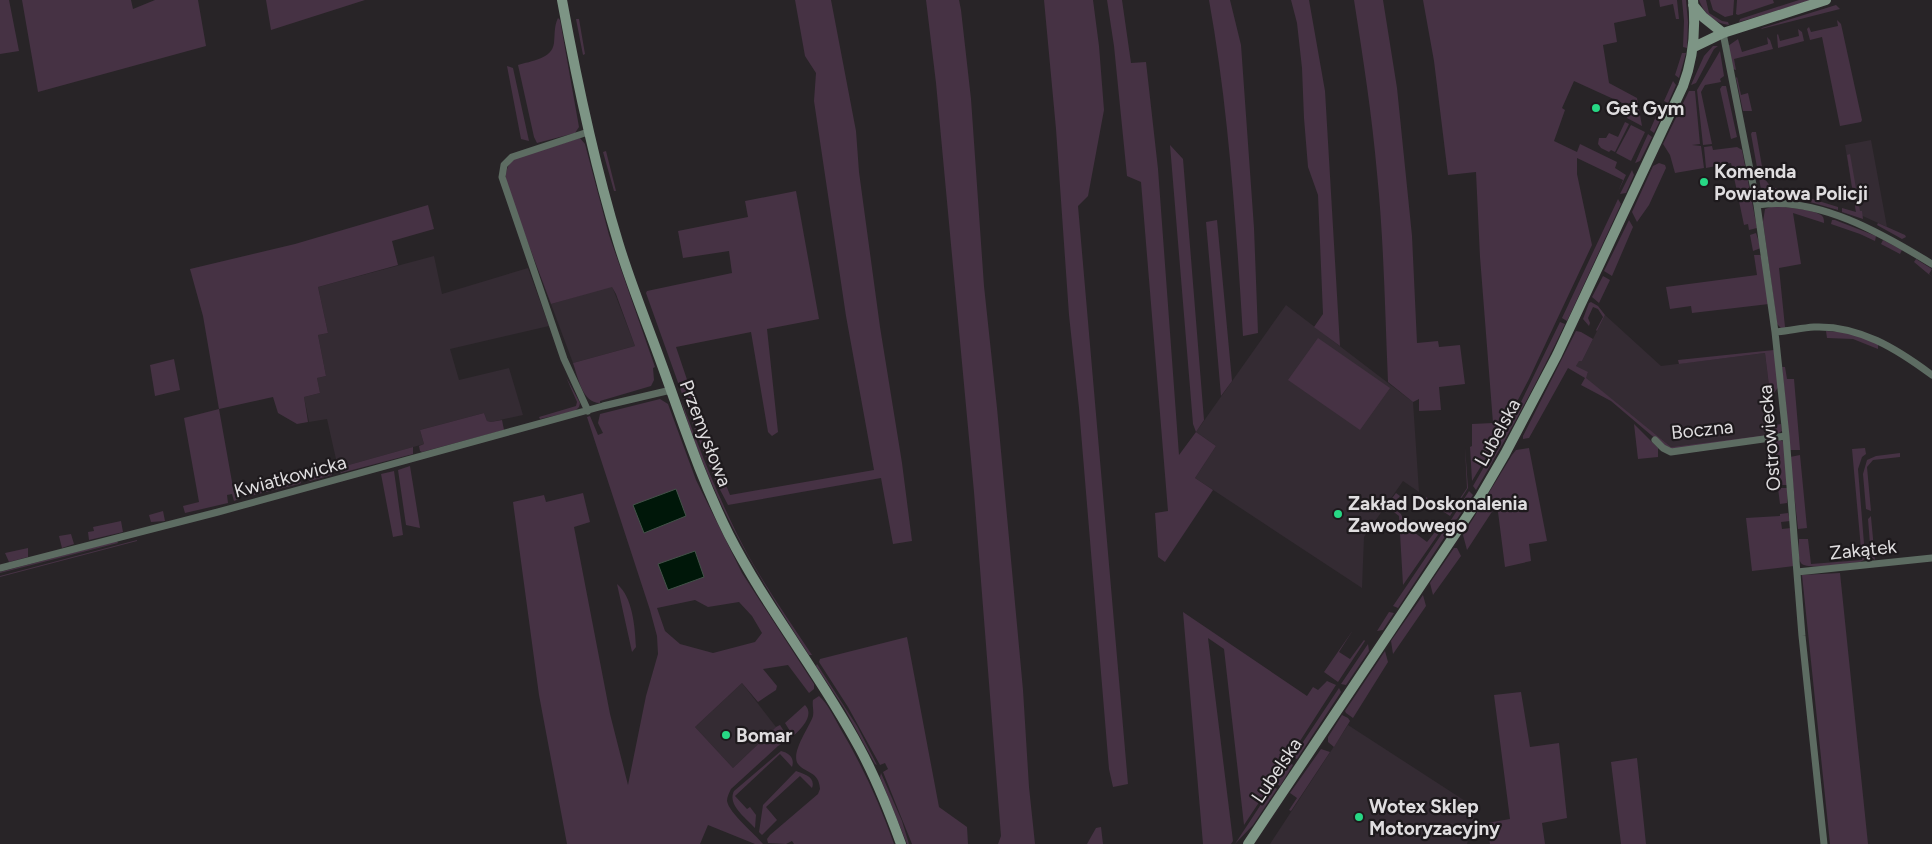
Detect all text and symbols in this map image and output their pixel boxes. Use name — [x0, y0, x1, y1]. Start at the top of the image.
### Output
place label: Get Gym — [1606, 97, 1684, 120]
marker: Get Gym — [1590, 102, 1602, 114]
place label: Komenda Powiatowa Policji — [1714, 160, 1868, 205]
marker: Komenda Powiatowa Policji — [1698, 176, 1710, 188]
street label: Przemysłowa — [675, 377, 736, 490]
street label: Ostrowiecka — [1753, 384, 1786, 492]
street label: Lubelska — [1470, 394, 1525, 470]
street label: Boczna — [1670, 415, 1734, 444]
street label: Kwiatkowicka — [231, 450, 349, 503]
place label: Zakład Doskonalenia Zawodowego — [1348, 492, 1528, 537]
marker: Zakład Doskonalenia Zawodowego — [1332, 508, 1344, 520]
street label: Zakątek — [1828, 534, 1898, 564]
place label: Bomar — [736, 724, 793, 747]
marker: Bomar — [720, 729, 732, 741]
street label: Lubelska — [1246, 733, 1307, 807]
place label: Wotex Sklep Motoryzacyjny — [1369, 795, 1500, 840]
marker: Wotex Sklep Motoryzacyjny — [1353, 811, 1365, 823]

